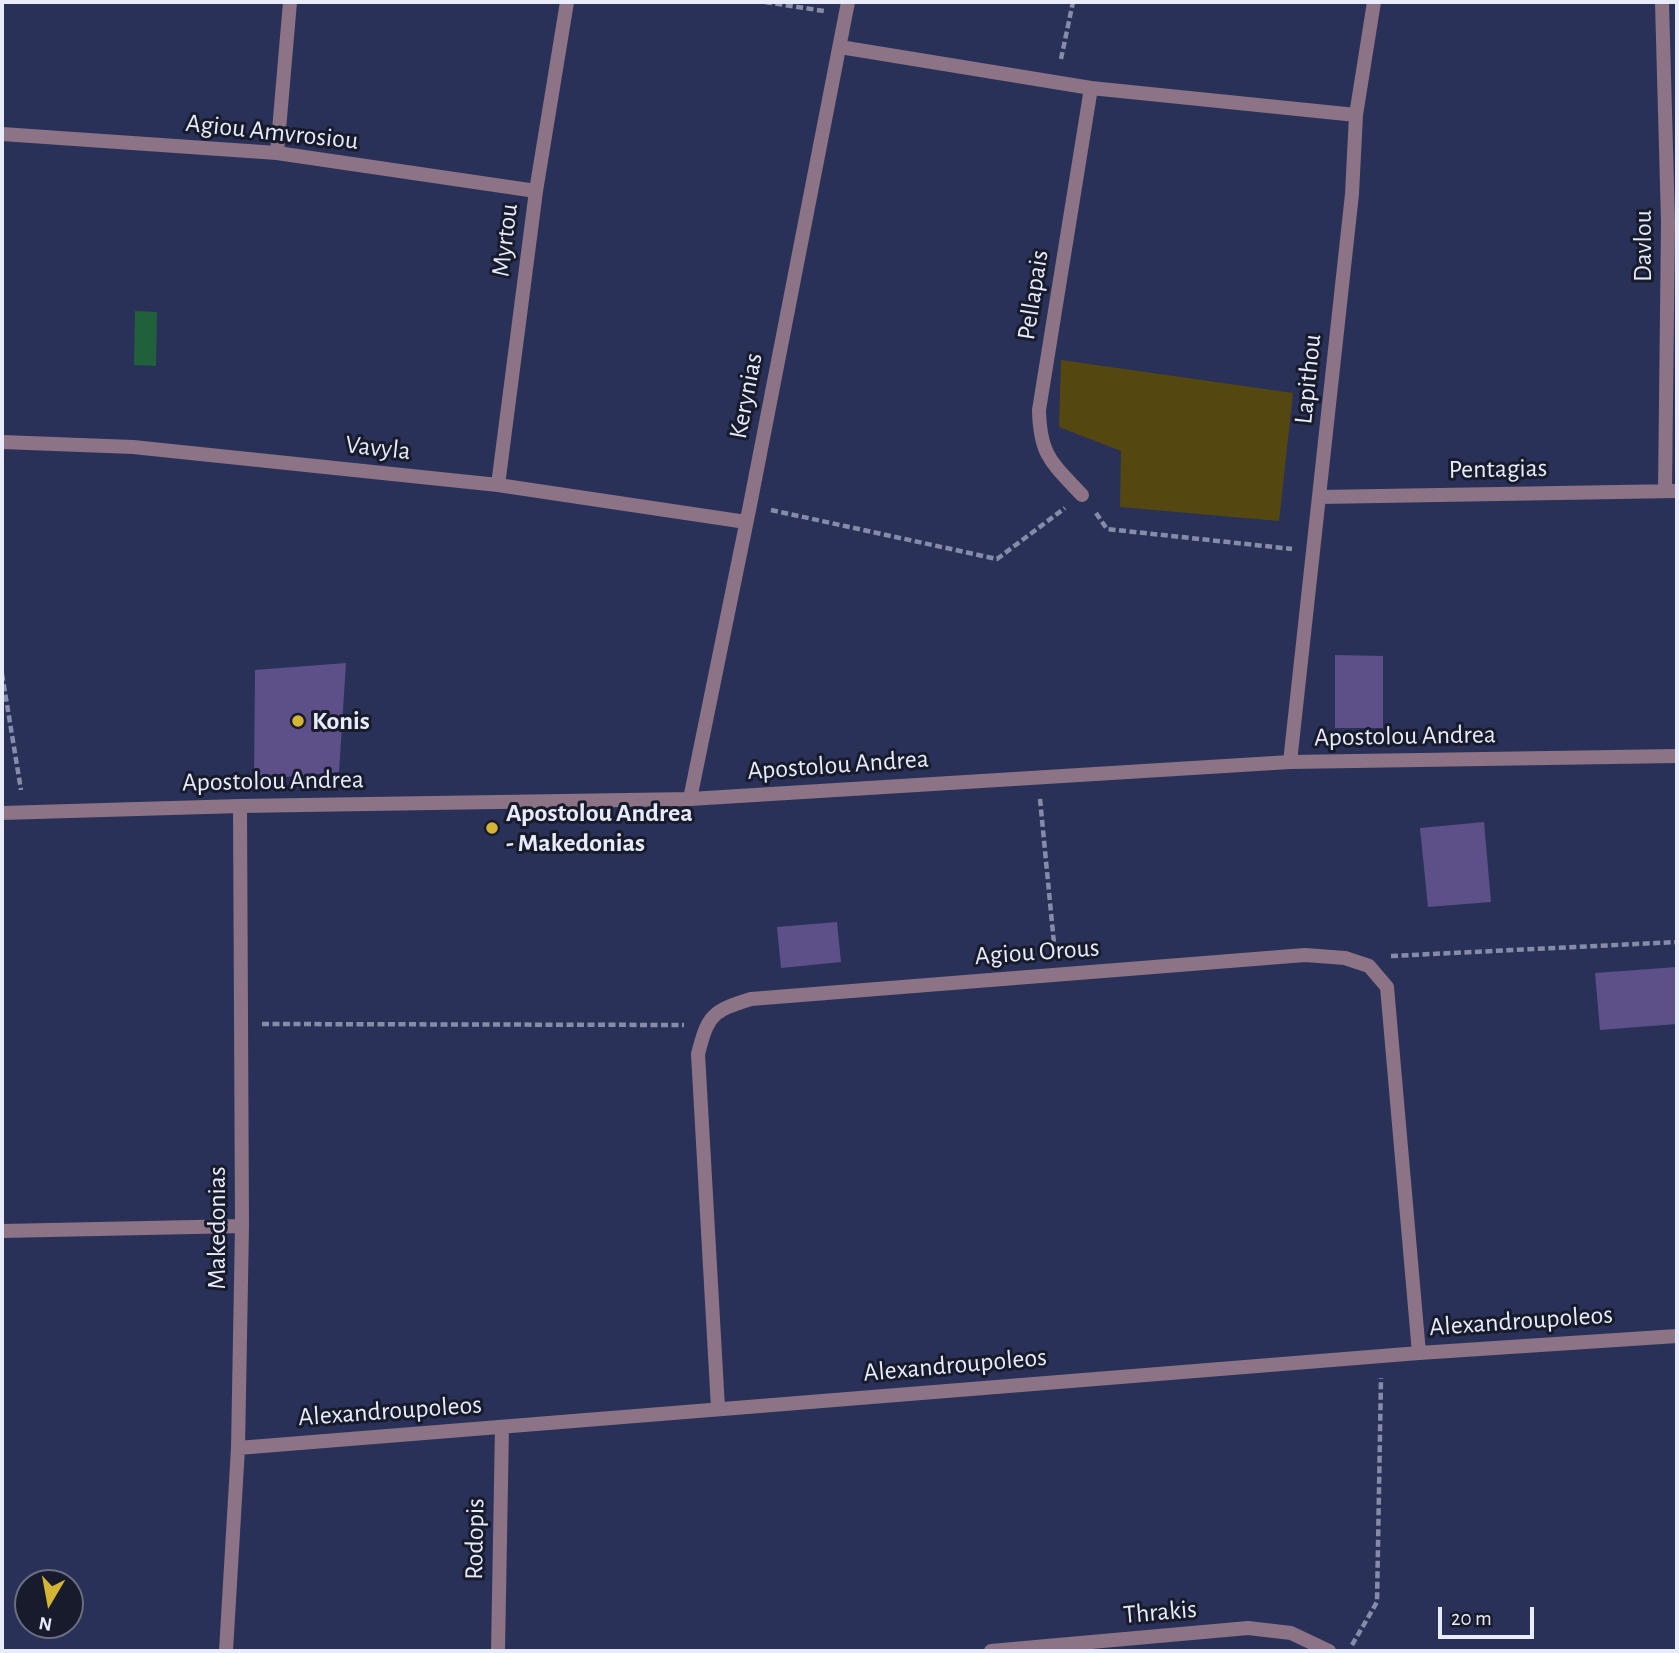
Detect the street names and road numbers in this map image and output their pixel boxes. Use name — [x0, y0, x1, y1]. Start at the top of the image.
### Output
street label: Agiou Amvrosiou — [184, 107, 360, 157]
street label: Myrtou — [485, 202, 525, 278]
street label: Davlou — [1627, 210, 1659, 282]
street label: Pellapais — [1011, 248, 1055, 342]
street label: Lapithou — [1288, 333, 1328, 425]
street label: Kerynias — [722, 350, 770, 442]
street label: Vavyla — [344, 429, 412, 467]
street label: Pentagias — [1448, 453, 1548, 485]
street label: Apostolou Andrea — [1314, 719, 1496, 753]
street label: Apostolou Andrea — [746, 743, 930, 787]
street label: Apostolou Andrea — [182, 764, 364, 798]
street label: Agiou Orous — [974, 932, 1100, 972]
street label: Makedonias — [201, 1166, 233, 1290]
street label: Alexandroupoleos — [1428, 1299, 1614, 1343]
street label: Alexandroupoleos — [862, 1341, 1048, 1389]
street label: Alexandroupoleos — [297, 1389, 483, 1433]
street label: Rodopis — [459, 1498, 491, 1580]
street label: Thrakis — [1122, 1593, 1198, 1631]

